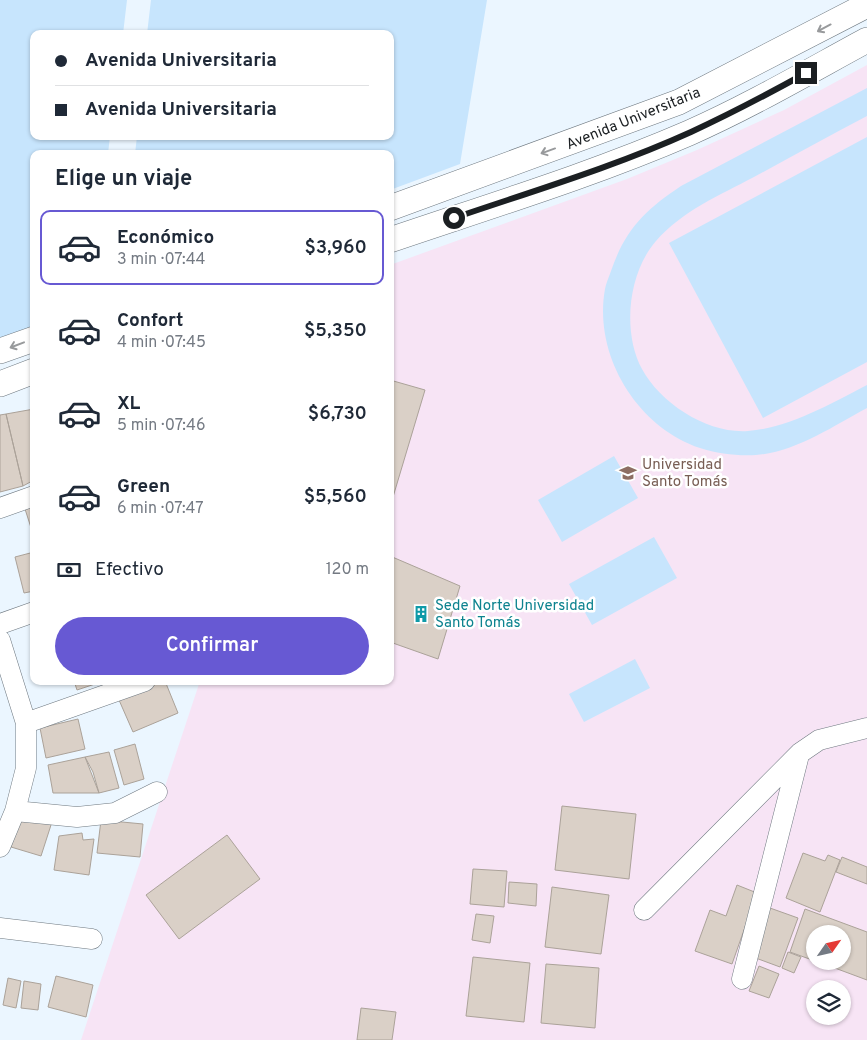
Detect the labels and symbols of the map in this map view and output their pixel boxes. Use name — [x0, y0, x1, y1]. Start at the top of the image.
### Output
one-way arrow — [817, 24, 832, 33]
route end — [795, 62, 817, 84]
street label: Avenida Universitaria — [564, 84, 704, 155]
one-way arrow — [541, 147, 556, 156]
route start — [443, 207, 465, 229]
one-way arrow — [10, 341, 25, 350]
place label: Universidad Santo Tomás — [642, 456, 727, 492]
school or university icon: Universidad Santo Tomás — [618, 463, 638, 483]
place label: Sede Norte Universidad Santo Tomás — [435, 597, 594, 633]
building icon: Sede Norte Universidad Santo Tomás — [411, 604, 431, 624]
north arrow — [806, 925, 851, 970]

